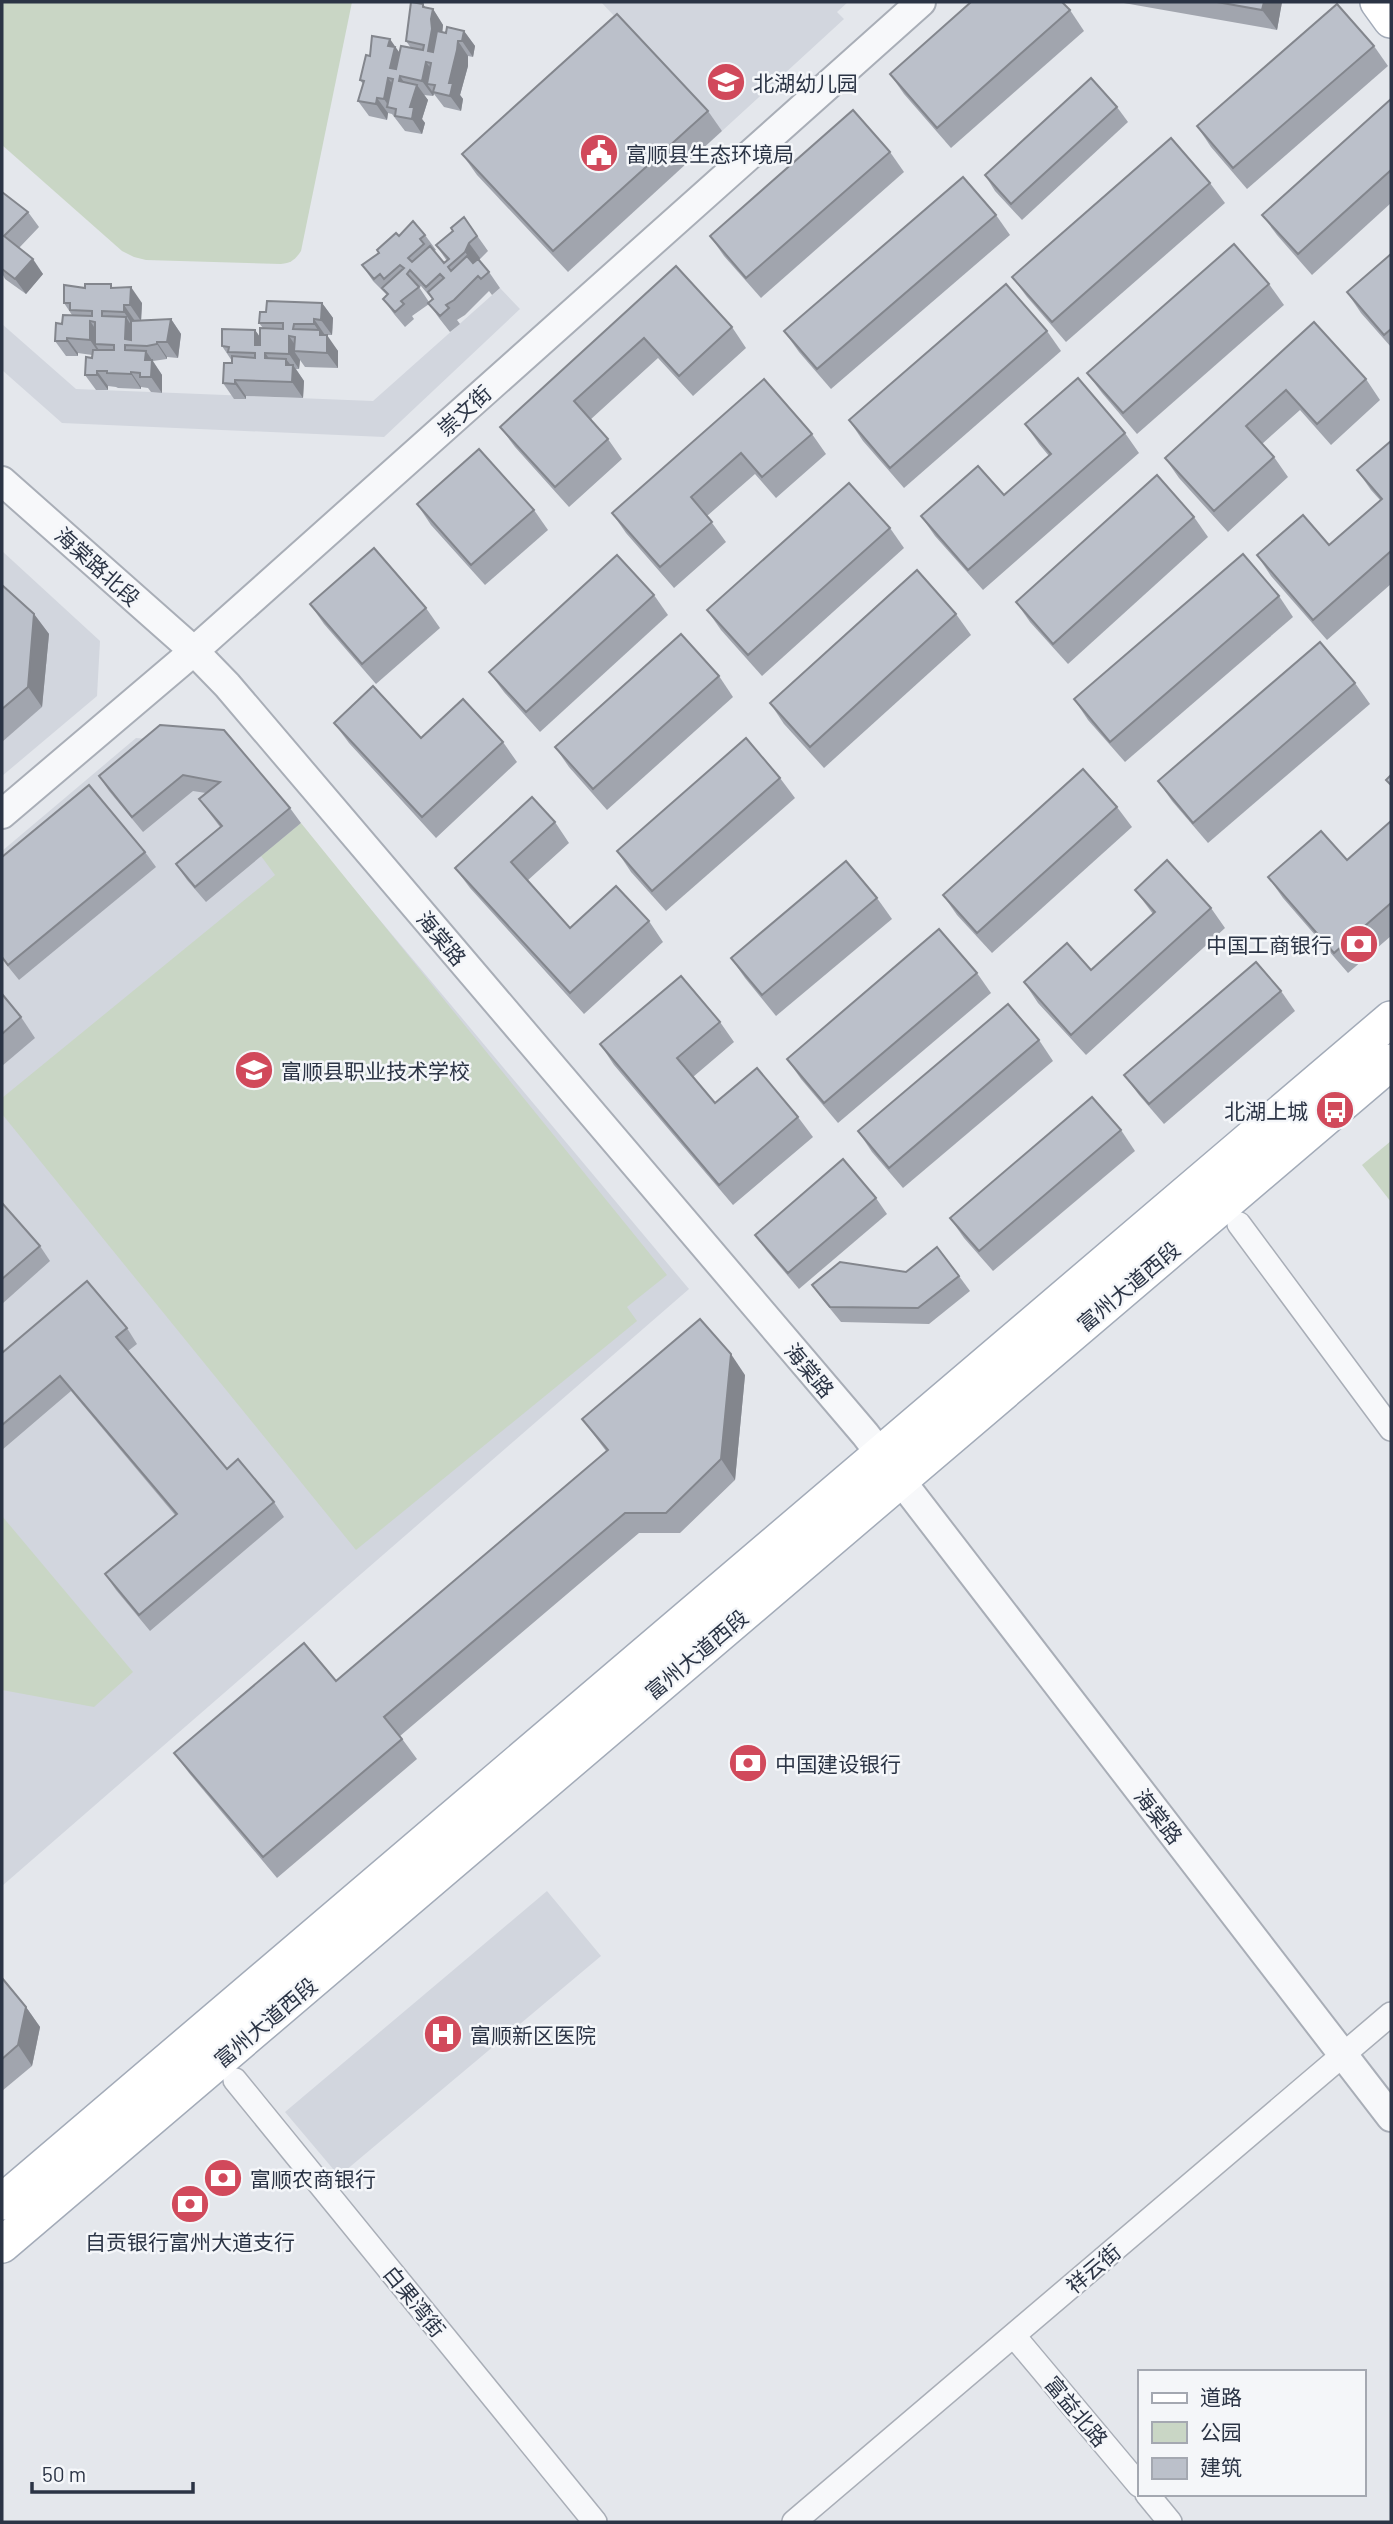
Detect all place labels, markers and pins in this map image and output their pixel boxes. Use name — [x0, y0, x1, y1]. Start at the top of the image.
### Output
school or university icon: 北湖幼儿园 — [705, 61, 747, 103]
place label: 北湖幼儿园 — [753, 70, 858, 95]
public building icon: 富顺县生态环境局 — [578, 132, 620, 174]
place label: 富顺县生态环境局 — [626, 141, 794, 166]
bank icon: 中国工商银行 — [1338, 923, 1380, 965]
place label: 中国工商银行 — [1206, 932, 1332, 957]
school or university icon: 富顺县职业技术学校 — [233, 1049, 275, 1091]
place label: 富顺县职业技术学校 — [281, 1058, 470, 1083]
bus stop icon: 北湖上城 — [1314, 1089, 1356, 1131]
place label: 北湖上城 — [1224, 1098, 1308, 1123]
bank icon: 中国建设银行 — [727, 1742, 769, 1784]
place label: 中国建设银行 — [775, 1751, 901, 1776]
hospital icon: 富顺新区医院 — [422, 2013, 464, 2055]
place label: 富顺新区医院 — [470, 2022, 596, 2047]
bank icon: 富顺农商银行 — [202, 2157, 244, 2199]
place label: 富顺农商银行 — [250, 2166, 376, 2191]
bank icon: 自贡银行富州大道支行 — [169, 2183, 211, 2225]
place label: 自贡银行富州大道支行 — [85, 2229, 295, 2254]

